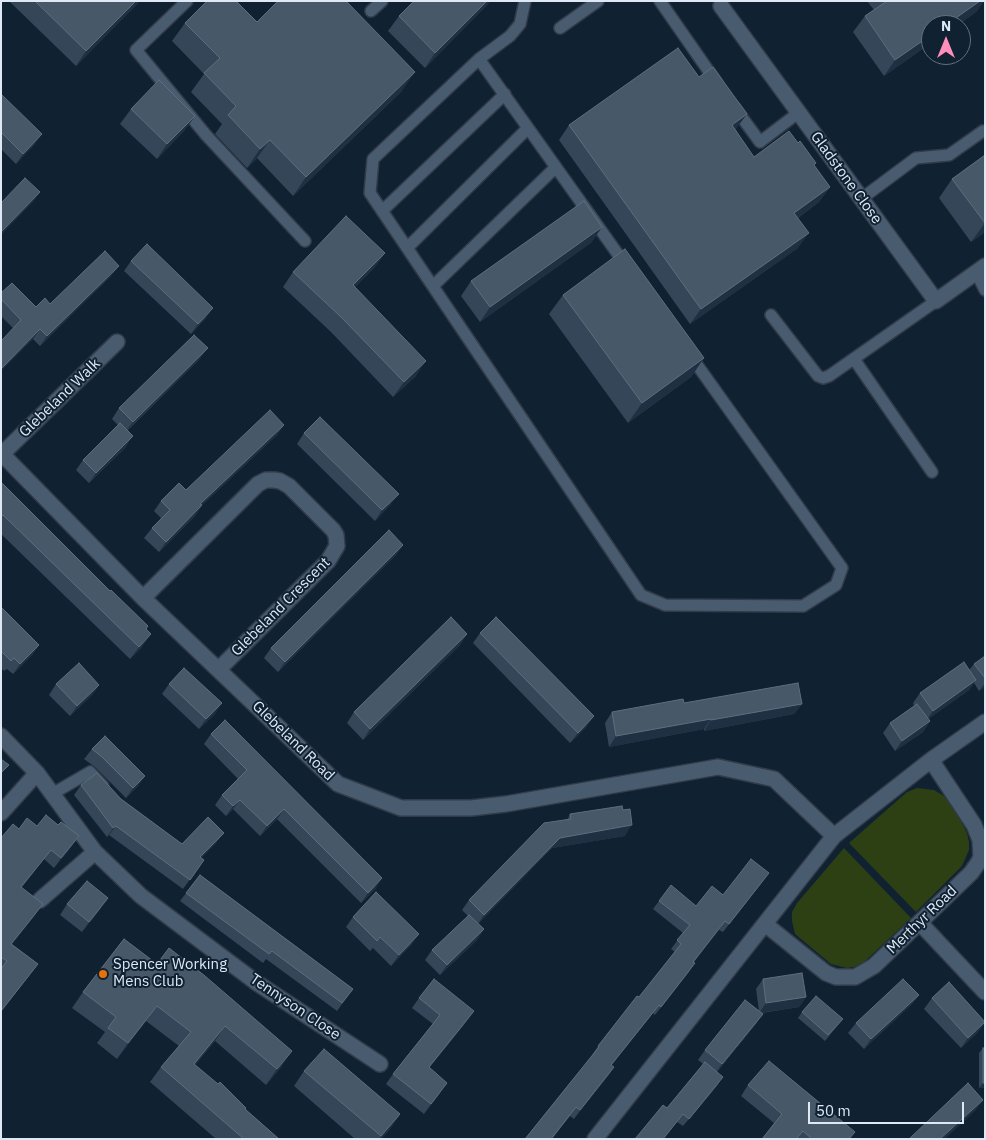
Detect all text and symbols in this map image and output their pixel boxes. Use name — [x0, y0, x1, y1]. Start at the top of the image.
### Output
north arrow — [921, 15, 971, 65]
text: N — [941, 17, 951, 35]
street label: Gladstone Close — [806, 128, 886, 228]
street label: Glebeland Walk — [16, 355, 104, 441]
street label: Glebeland Crescent — [228, 554, 334, 660]
street label: Glebeland Road — [248, 697, 338, 785]
street label: Merthyr Road — [883, 882, 961, 958]
place label: Spencer Working Mens Club — [113, 956, 227, 991]
marker: Spencer Working Mens Club — [97, 968, 109, 980]
street label: Tennyson Close — [246, 970, 344, 1044]
scale bar — [811, 1092, 967, 1124]
text: 50 m — [816, 1101, 851, 1120]

